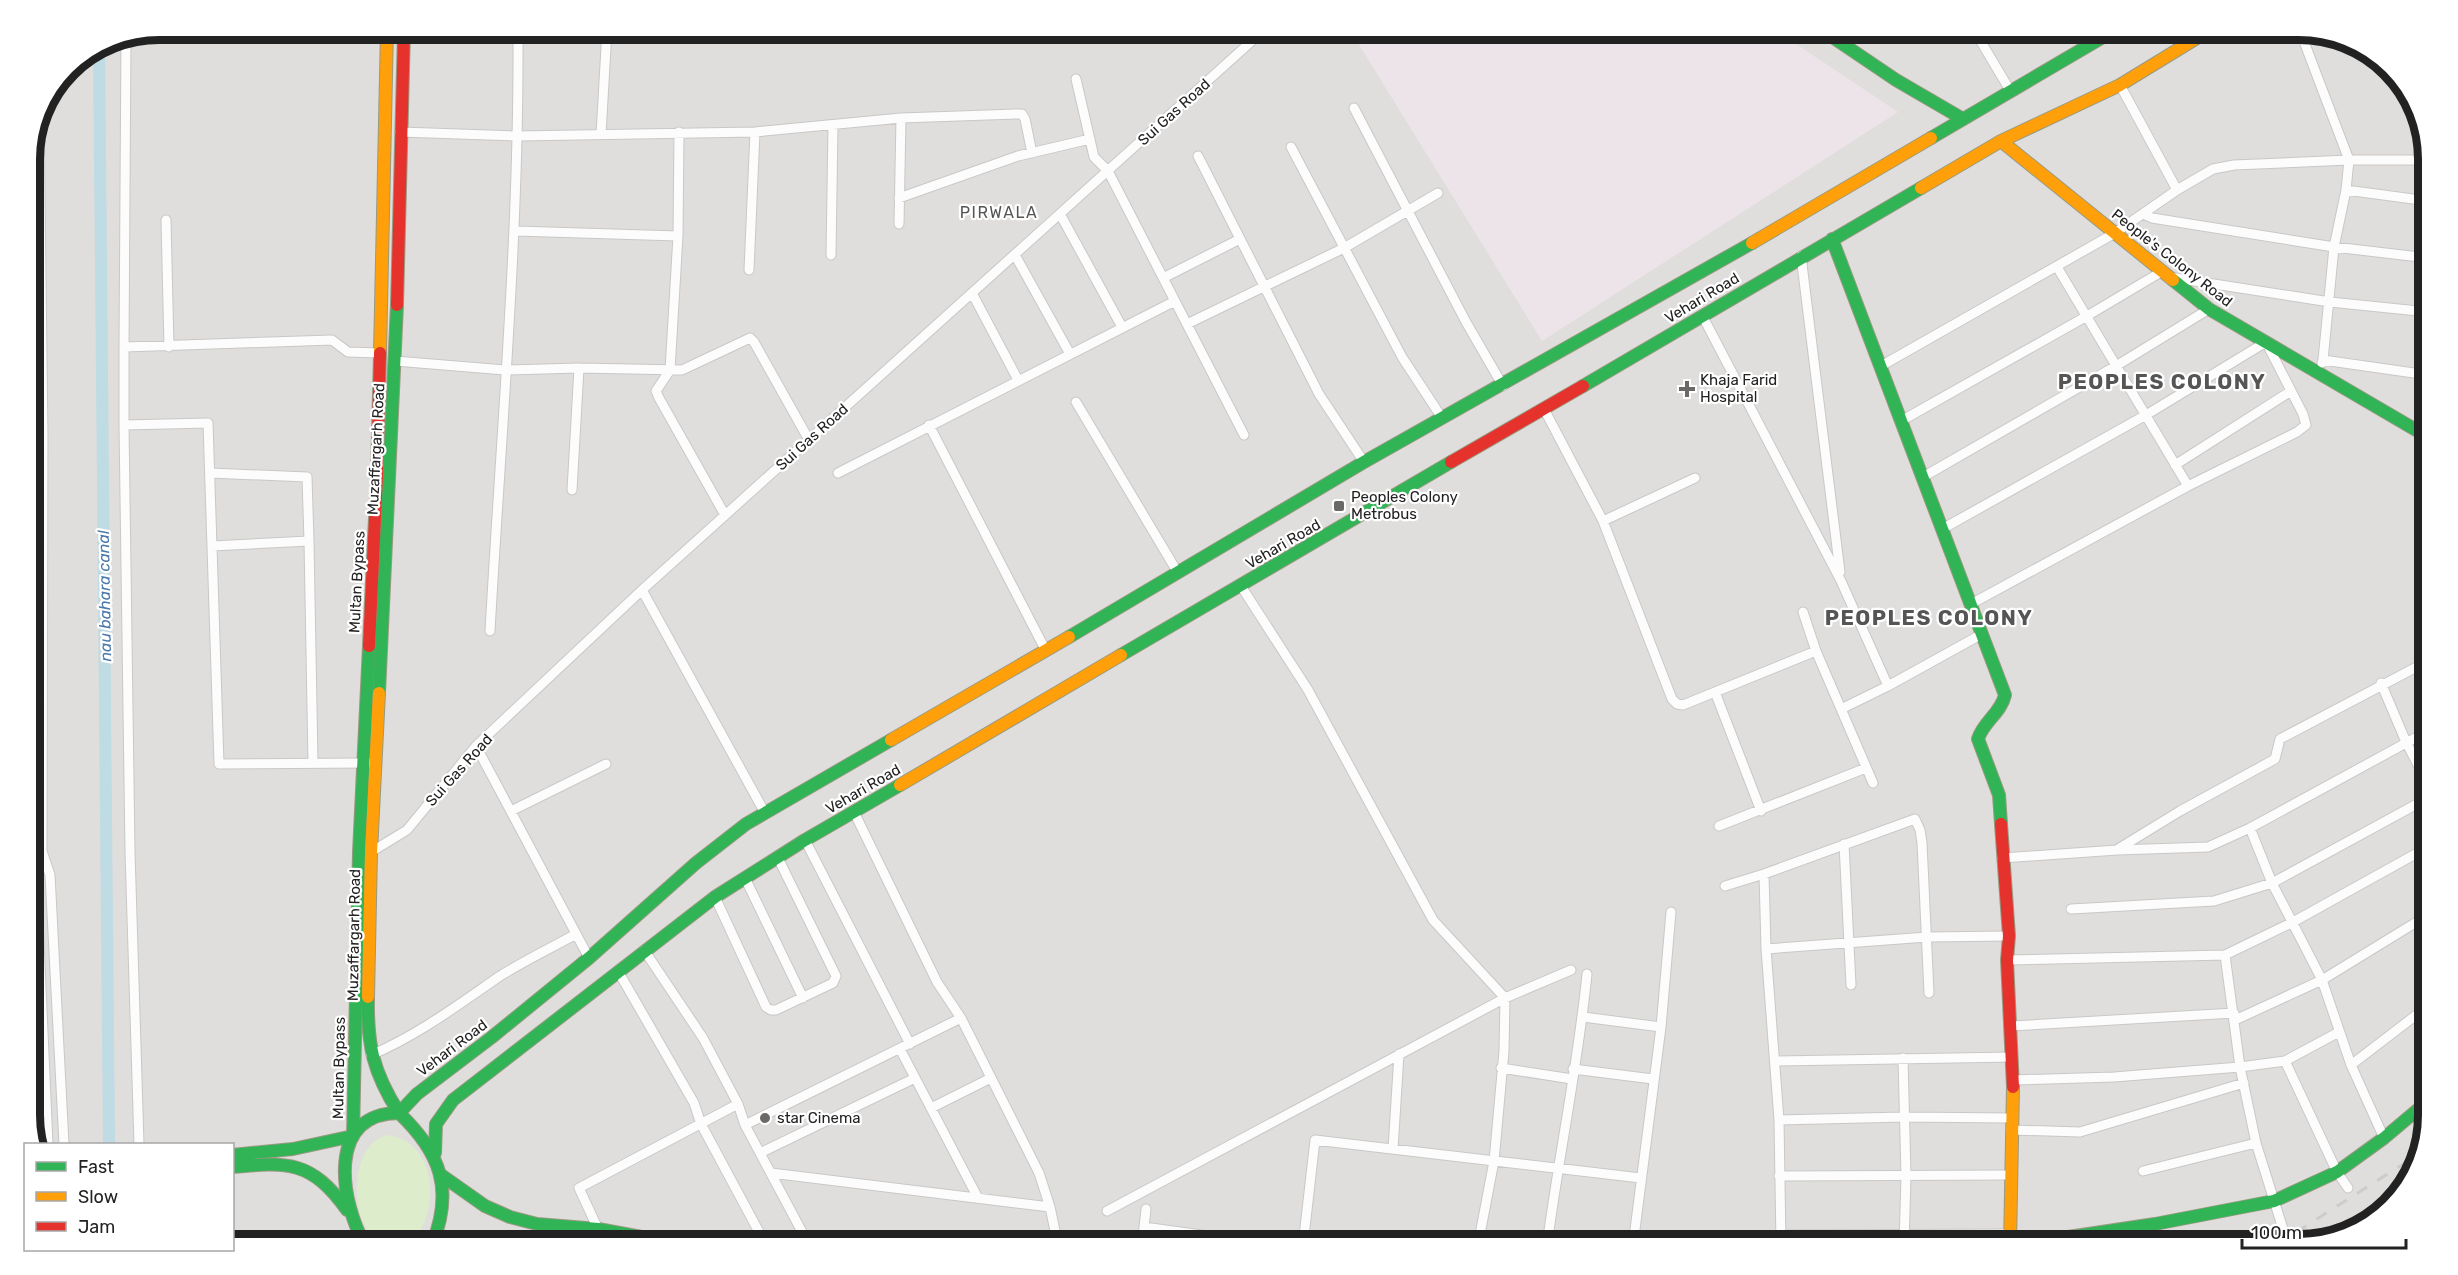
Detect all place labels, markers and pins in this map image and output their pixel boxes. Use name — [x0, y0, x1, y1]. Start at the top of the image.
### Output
place label: Khaja Farid Hospital — [1700, 371, 1777, 406]
marker: Khaja Farid Hospital — [1678, 380, 1696, 398]
place label: Peoples Colony Metrobus — [1351, 488, 1458, 523]
marker: Peoples Colony Metrobus — [1332, 499, 1346, 513]
place label: star Cinema — [777, 1109, 861, 1127]
marker: star Cinema — [758, 1111, 772, 1125]

